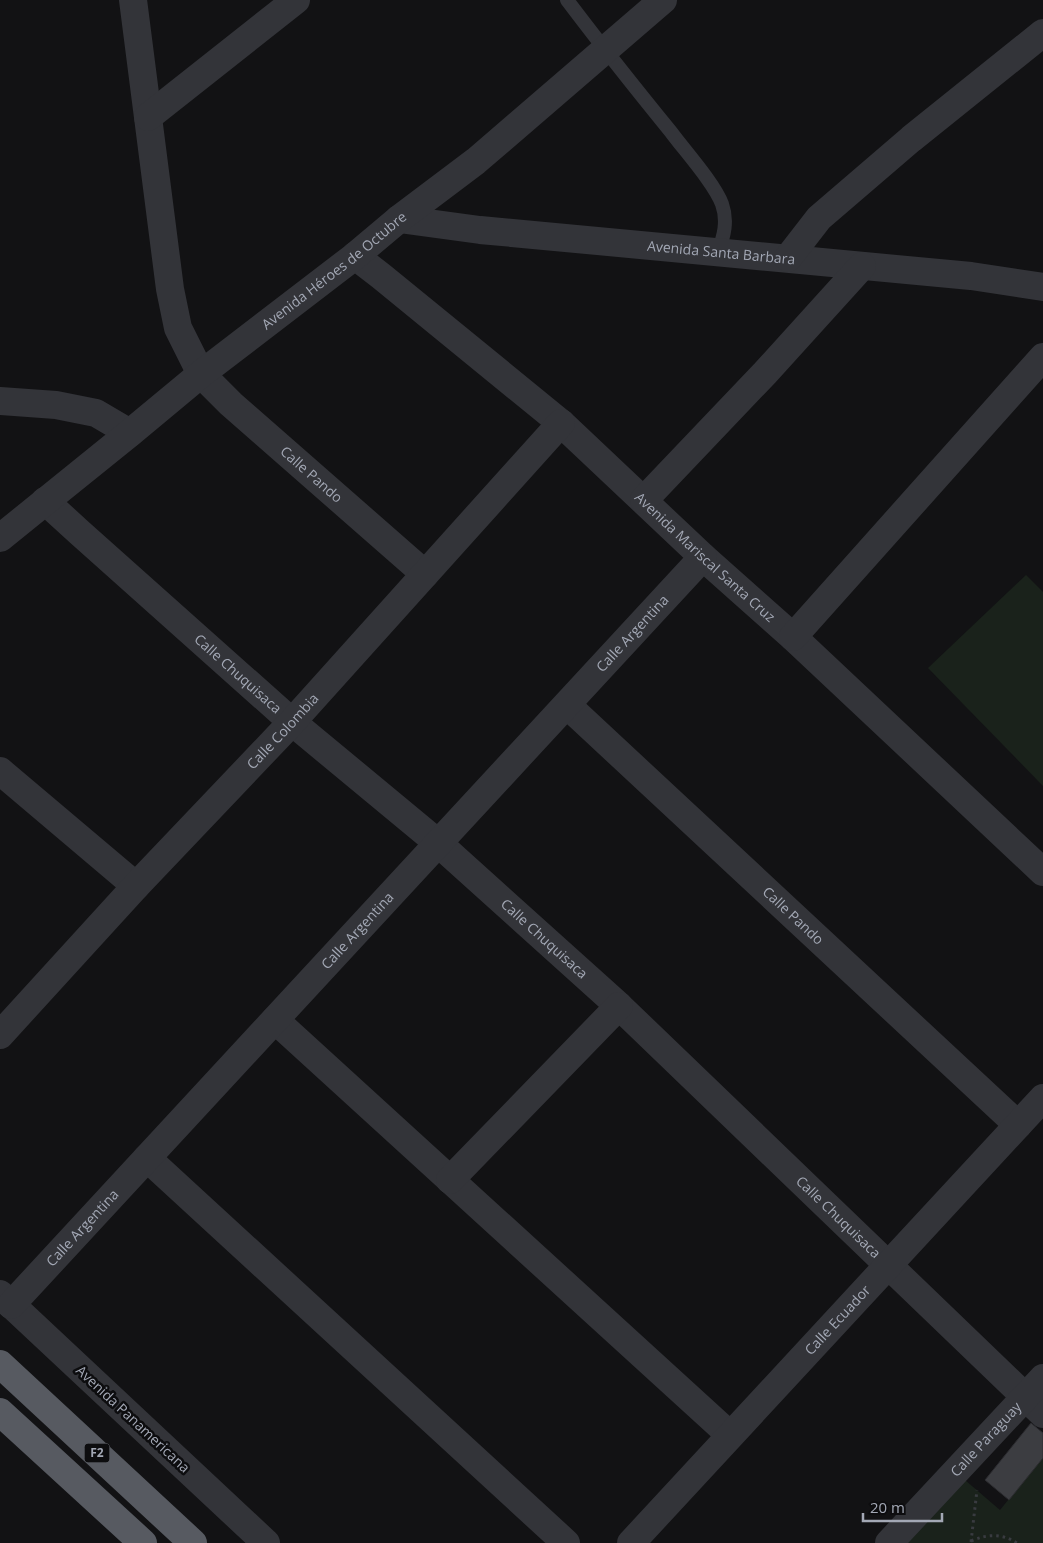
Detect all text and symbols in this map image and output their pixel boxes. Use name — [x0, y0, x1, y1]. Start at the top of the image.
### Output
street label: Avenida Héroes de Octubre — [257, 207, 410, 333]
street label: Avenida Santa Barbara — [646, 236, 796, 268]
street label: Calle Pando — [277, 442, 347, 507]
street label: Avenida Mariscal Santa Cruz — [631, 488, 780, 626]
street label: Calle Argentina — [591, 590, 673, 676]
street label: Calle Chuquisaca — [191, 629, 286, 717]
street label: Calle Colombia — [242, 689, 322, 773]
street label: Calle Pando — [759, 882, 828, 948]
street label: Calle Argentina — [316, 888, 397, 973]
street label: Calle Chuquisaca — [497, 894, 592, 982]
street label: Calle Chuquisaca — [792, 1171, 885, 1262]
street label: Calle Argentina — [41, 1185, 122, 1270]
street label: Calle Ecuador — [800, 1280, 874, 1359]
street label: Avenida Panamericana — [72, 1361, 194, 1476]
street label: Calle Paraguay — [946, 1397, 1026, 1480]
road number: F2 — [84, 1444, 110, 1462]
scale bar — [863, 1490, 942, 1522]
text: 20 m — [870, 1497, 905, 1517]

